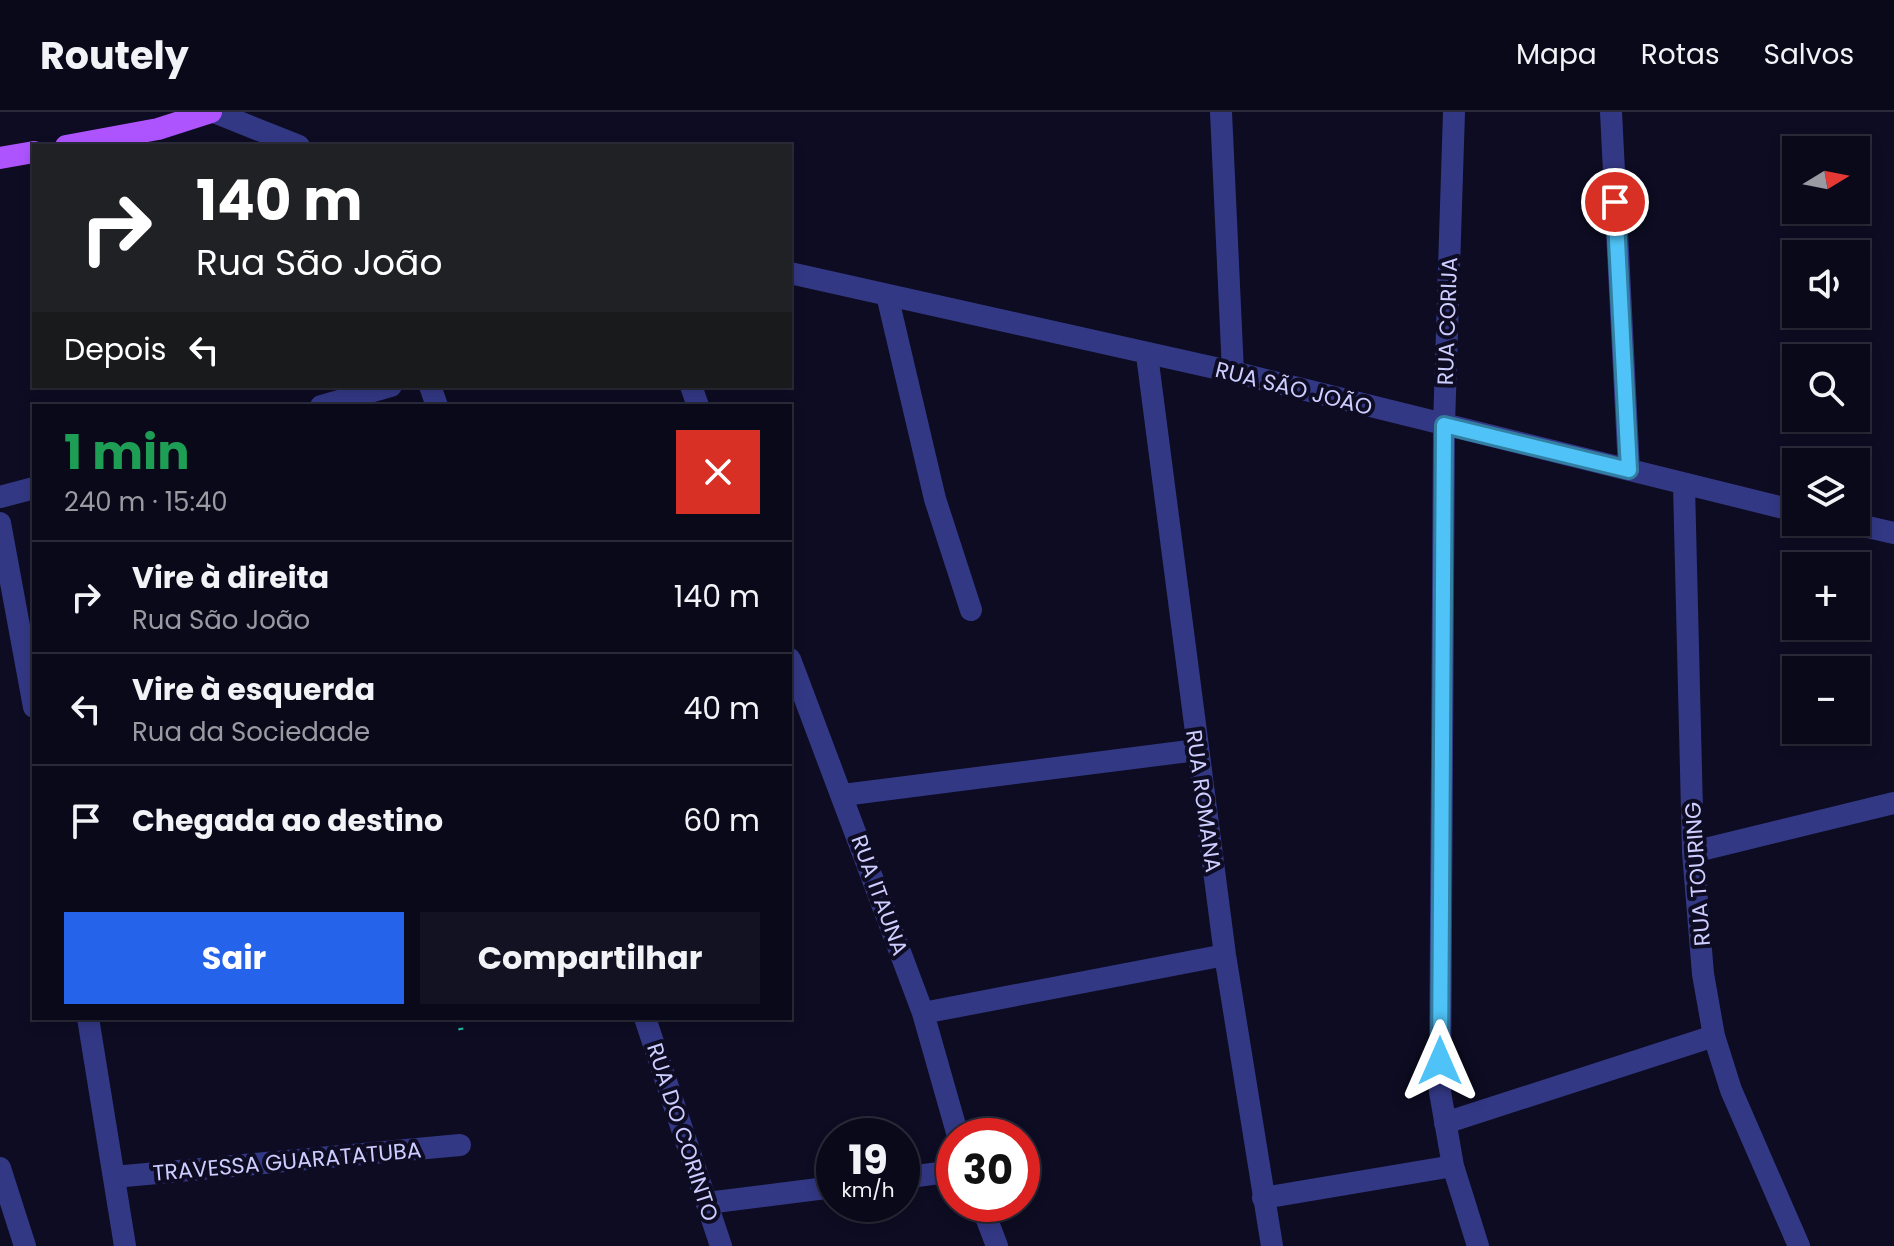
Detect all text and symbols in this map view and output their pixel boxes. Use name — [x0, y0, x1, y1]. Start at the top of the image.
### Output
text: Routely — [40, 29, 189, 82]
text: Mapa — [1516, 35, 1597, 74]
text: Rotas — [1641, 35, 1720, 74]
text: Salvos — [1764, 35, 1854, 74]
north arrow — [1782, 136, 1870, 224]
map controls — [1782, 136, 1870, 744]
text: 140 m — [196, 161, 363, 240]
pin — [1581, 168, 1649, 236]
icon: right — [64, 176, 168, 280]
icon: arrive — [1593, 180, 1637, 224]
text: Rua São João — [196, 237, 443, 288]
button: sound — [1782, 240, 1870, 328]
street label: RUA CORIJA — [1430, 256, 1465, 386]
text: Depois — [64, 328, 166, 371]
icon: left — [182, 328, 226, 372]
button: search — [1782, 344, 1870, 432]
street label: RUA SÃO JOÃO — [1212, 354, 1376, 423]
text: 1 min — [64, 419, 190, 486]
button: close — [676, 430, 760, 514]
button: layers — [1782, 448, 1870, 536]
text: 240 m · 15:40 — [64, 484, 228, 520]
button: + — [1782, 552, 1870, 640]
text: Vire à direita — [132, 556, 329, 599]
icon: right — [64, 575, 108, 619]
text: 140 m — [674, 575, 760, 618]
text: Rua São João — [132, 602, 310, 638]
button: − — [1782, 656, 1870, 744]
text: Vire à esquerda — [132, 668, 375, 711]
icon: left — [64, 687, 108, 731]
text: 40 m — [683, 687, 760, 730]
text: Rua da Sociedade — [132, 714, 370, 750]
street label: RUA ROMANA — [1178, 728, 1229, 875]
icon: arrive — [64, 799, 108, 843]
text: Chegada ao destino — [132, 799, 443, 842]
text: 60 m — [683, 799, 760, 842]
street label: RUA TOURING — [1677, 801, 1718, 947]
street label: RUA ITAUNA — [843, 831, 916, 960]
button: Sair — [64, 912, 404, 1004]
button: Compartilhar — [420, 912, 760, 1004]
position arrow — [1398, 1019, 1482, 1103]
street label: RUA DO CORINTO — [639, 1039, 726, 1225]
speed limit sign: 30 — [936, 1118, 1040, 1222]
text: 19 — [848, 1132, 888, 1188]
street label: TRAVESSA GUARATATUBA — [151, 1134, 423, 1189]
text: km/h — [841, 1176, 895, 1204]

